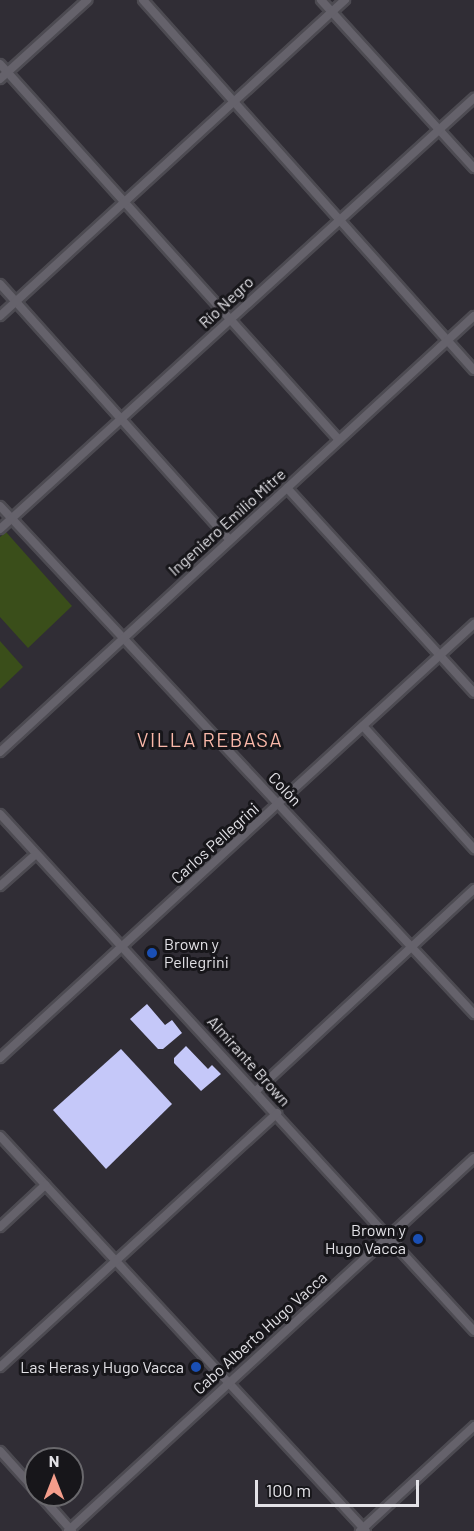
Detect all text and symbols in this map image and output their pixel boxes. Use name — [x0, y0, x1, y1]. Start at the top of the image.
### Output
street label: Río Negro — [195, 272, 257, 332]
street label: Ingeniero Emilio Mitre — [164, 464, 290, 580]
district label: VILLA REBASA — [137, 727, 283, 751]
street label: Colón — [265, 768, 305, 810]
street label: Carlos Pellegrini — [167, 799, 263, 887]
place label: Brown y Pellegrini — [164, 934, 229, 972]
marker: Brown y Pellegrini — [145, 946, 159, 960]
street label: Almirante Brown — [203, 1012, 295, 1110]
place label: Brown y Hugo Vacca — [325, 1220, 406, 1258]
marker: Brown y Hugo Vacca — [411, 1232, 425, 1246]
street label: Cabo Alberto Hugo Vacca — [189, 1268, 331, 1398]
place label: Las Heras y Hugo Vacca — [20, 1357, 184, 1377]
marker: Las Heras y Hugo Vacca — [189, 1360, 203, 1374]
north arrow — [24, 1447, 84, 1507]
text: N — [49, 1451, 59, 1470]
scale bar — [258, 1468, 422, 1506]
text: 100 m — [266, 1479, 311, 1501]

